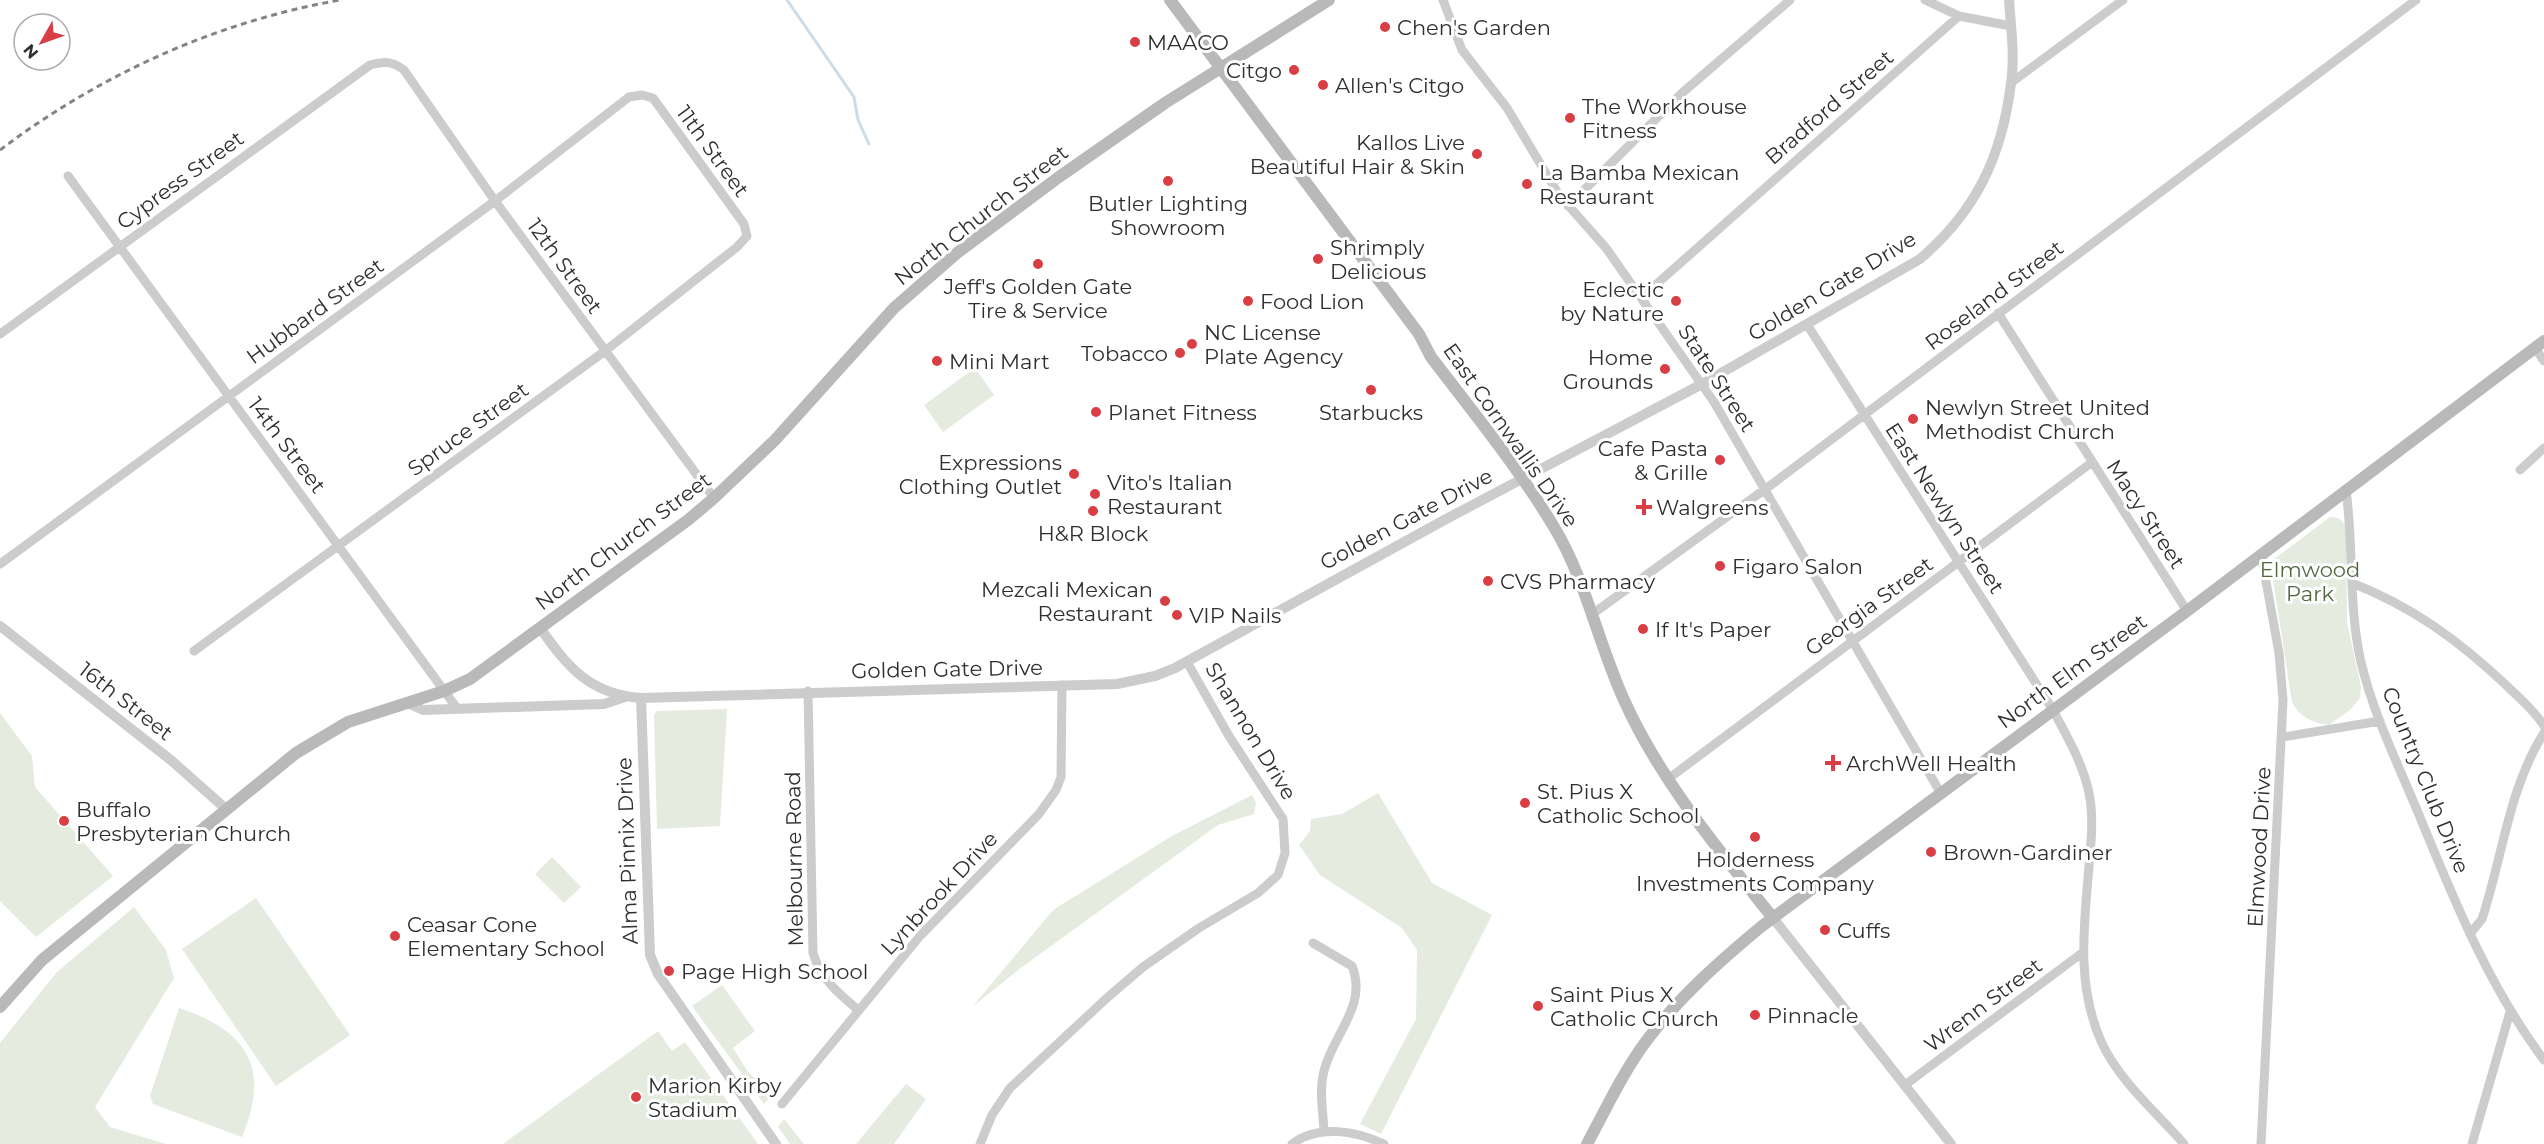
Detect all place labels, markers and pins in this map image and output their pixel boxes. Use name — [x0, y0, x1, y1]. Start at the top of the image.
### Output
place label: Chen's Garden — [1397, 15, 1551, 40]
marker: Chen's Garden — [1378, 20, 1392, 34]
place label: MAACO — [1147, 30, 1229, 55]
marker: MAACO — [1128, 35, 1142, 49]
place label: Citgo — [1226, 58, 1282, 83]
marker: Citgo — [1287, 63, 1301, 77]
place label: Allen's Citgo — [1335, 73, 1464, 98]
marker: Allen's Citgo — [1316, 78, 1330, 92]
place label: The Workhouse Fitness — [1582, 94, 1747, 143]
marker: The Workhouse Fitness — [1563, 111, 1577, 125]
place label: Kallos Live Beautiful Hair & Skin — [1250, 130, 1465, 179]
marker: Kallos Live Beautiful Hair & Skin — [1470, 147, 1484, 161]
place label: La Bamba Mexican Restaurant — [1539, 160, 1740, 209]
marker: Butler Lighting Showroom — [1161, 174, 1175, 188]
marker: La Bamba Mexican Restaurant — [1520, 177, 1534, 191]
place label: Butler Lighting Showroom — [1088, 191, 1248, 240]
place label: Shrimply Delicious — [1330, 235, 1426, 284]
marker: Shrimply Delicious — [1311, 252, 1325, 266]
marker: Jeff's Golden Gate Tire & Service — [1031, 257, 1045, 271]
place label: Jeff's Golden Gate Tire & Service — [943, 274, 1132, 323]
place label: Eclectic by Nature — [1560, 277, 1664, 326]
place label: Food Lion — [1260, 289, 1364, 314]
marker: Food Lion — [1241, 294, 1255, 308]
marker: Eclectic by Nature — [1669, 294, 1683, 308]
place label: NC License Plate Agency — [1204, 320, 1343, 369]
marker: NC License Plate Agency — [1185, 337, 1199, 351]
place label: Tobacco — [1081, 341, 1168, 366]
place label: Home Grounds — [1563, 345, 1653, 394]
marker: Tobacco — [1173, 346, 1187, 360]
place label: Mini Mart — [949, 349, 1050, 374]
marker: Mini Mart — [930, 354, 944, 368]
marker: Home Grounds — [1658, 362, 1672, 376]
marker: Starbucks — [1364, 383, 1378, 397]
place label: Newlyn Street United Methodist Church — [1925, 395, 2150, 444]
place label: Planet Fitness — [1108, 400, 1257, 425]
place label: Starbucks — [1319, 400, 1423, 425]
marker: Planet Fitness — [1089, 405, 1103, 419]
marker: Newlyn Street United Methodist Church — [1906, 412, 1920, 426]
place label: Cafe Pasta & Grille — [1598, 436, 1708, 485]
place label: Expressions Clothing Outlet — [899, 450, 1062, 499]
marker: Cafe Pasta & Grille — [1713, 453, 1727, 467]
marker: Expressions Clothing Outlet — [1067, 467, 1081, 481]
place label: Vito's Italian Restaurant — [1107, 470, 1232, 519]
marker: Vito's Italian Restaurant — [1088, 487, 1102, 501]
place label: Walgreens — [1656, 495, 1769, 520]
marker: Walgreens — [1637, 500, 1651, 514]
marker: H&R Block — [1086, 504, 1100, 518]
place label: H&R Block — [1038, 521, 1149, 546]
place label: Figaro Salon — [1732, 554, 1863, 579]
marker: Figaro Salon — [1713, 559, 1727, 573]
place label: CVS Pharmacy — [1500, 569, 1656, 594]
marker: CVS Pharmacy — [1481, 574, 1495, 588]
place label: Mezcali Mexican Restaurant — [981, 577, 1153, 626]
marker: Mezcali Mexican Restaurant — [1158, 594, 1172, 608]
place label: VIP Nails — [1189, 603, 1281, 628]
marker: VIP Nails — [1170, 608, 1184, 622]
place label: If It's Paper — [1655, 617, 1771, 642]
marker: If It's Paper — [1636, 622, 1650, 636]
place label: ArchWell Health — [1846, 751, 2017, 776]
marker: ArchWell Health — [1824, 754, 1842, 772]
place label: St. Pius X Catholic School — [1537, 779, 1699, 828]
marker: St. Pius X Catholic School — [1518, 796, 1532, 810]
place label: Buffalo Presbyterian Church — [76, 797, 291, 846]
marker: Buffalo Presbyterian Church — [57, 814, 71, 828]
marker: Holderness Investments Company — [1748, 830, 1762, 844]
place label: Brown-Gardiner — [1943, 840, 2113, 865]
marker: Brown-Gardiner — [1924, 845, 1938, 859]
place label: Holderness Investments Company — [1636, 847, 1875, 896]
place label: Ceasar Cone Elementary School — [407, 912, 605, 961]
place label: Cuffs — [1837, 918, 1890, 943]
marker: Cuffs — [1818, 923, 1832, 937]
marker: Ceasar Cone Elementary School — [388, 929, 402, 943]
place label: Page High School — [681, 959, 868, 984]
marker: Page High School — [662, 964, 676, 978]
place label: Saint Pius X Catholic Church — [1550, 982, 1719, 1031]
marker: Saint Pius X Catholic Church — [1531, 999, 1545, 1013]
place label: Pinnacle — [1767, 1003, 1859, 1028]
marker: Pinnacle — [1748, 1008, 1762, 1022]
place label: Marion Kirby Stadium — [648, 1073, 782, 1122]
marker: Marion Kirby Stadium — [629, 1090, 643, 1104]

